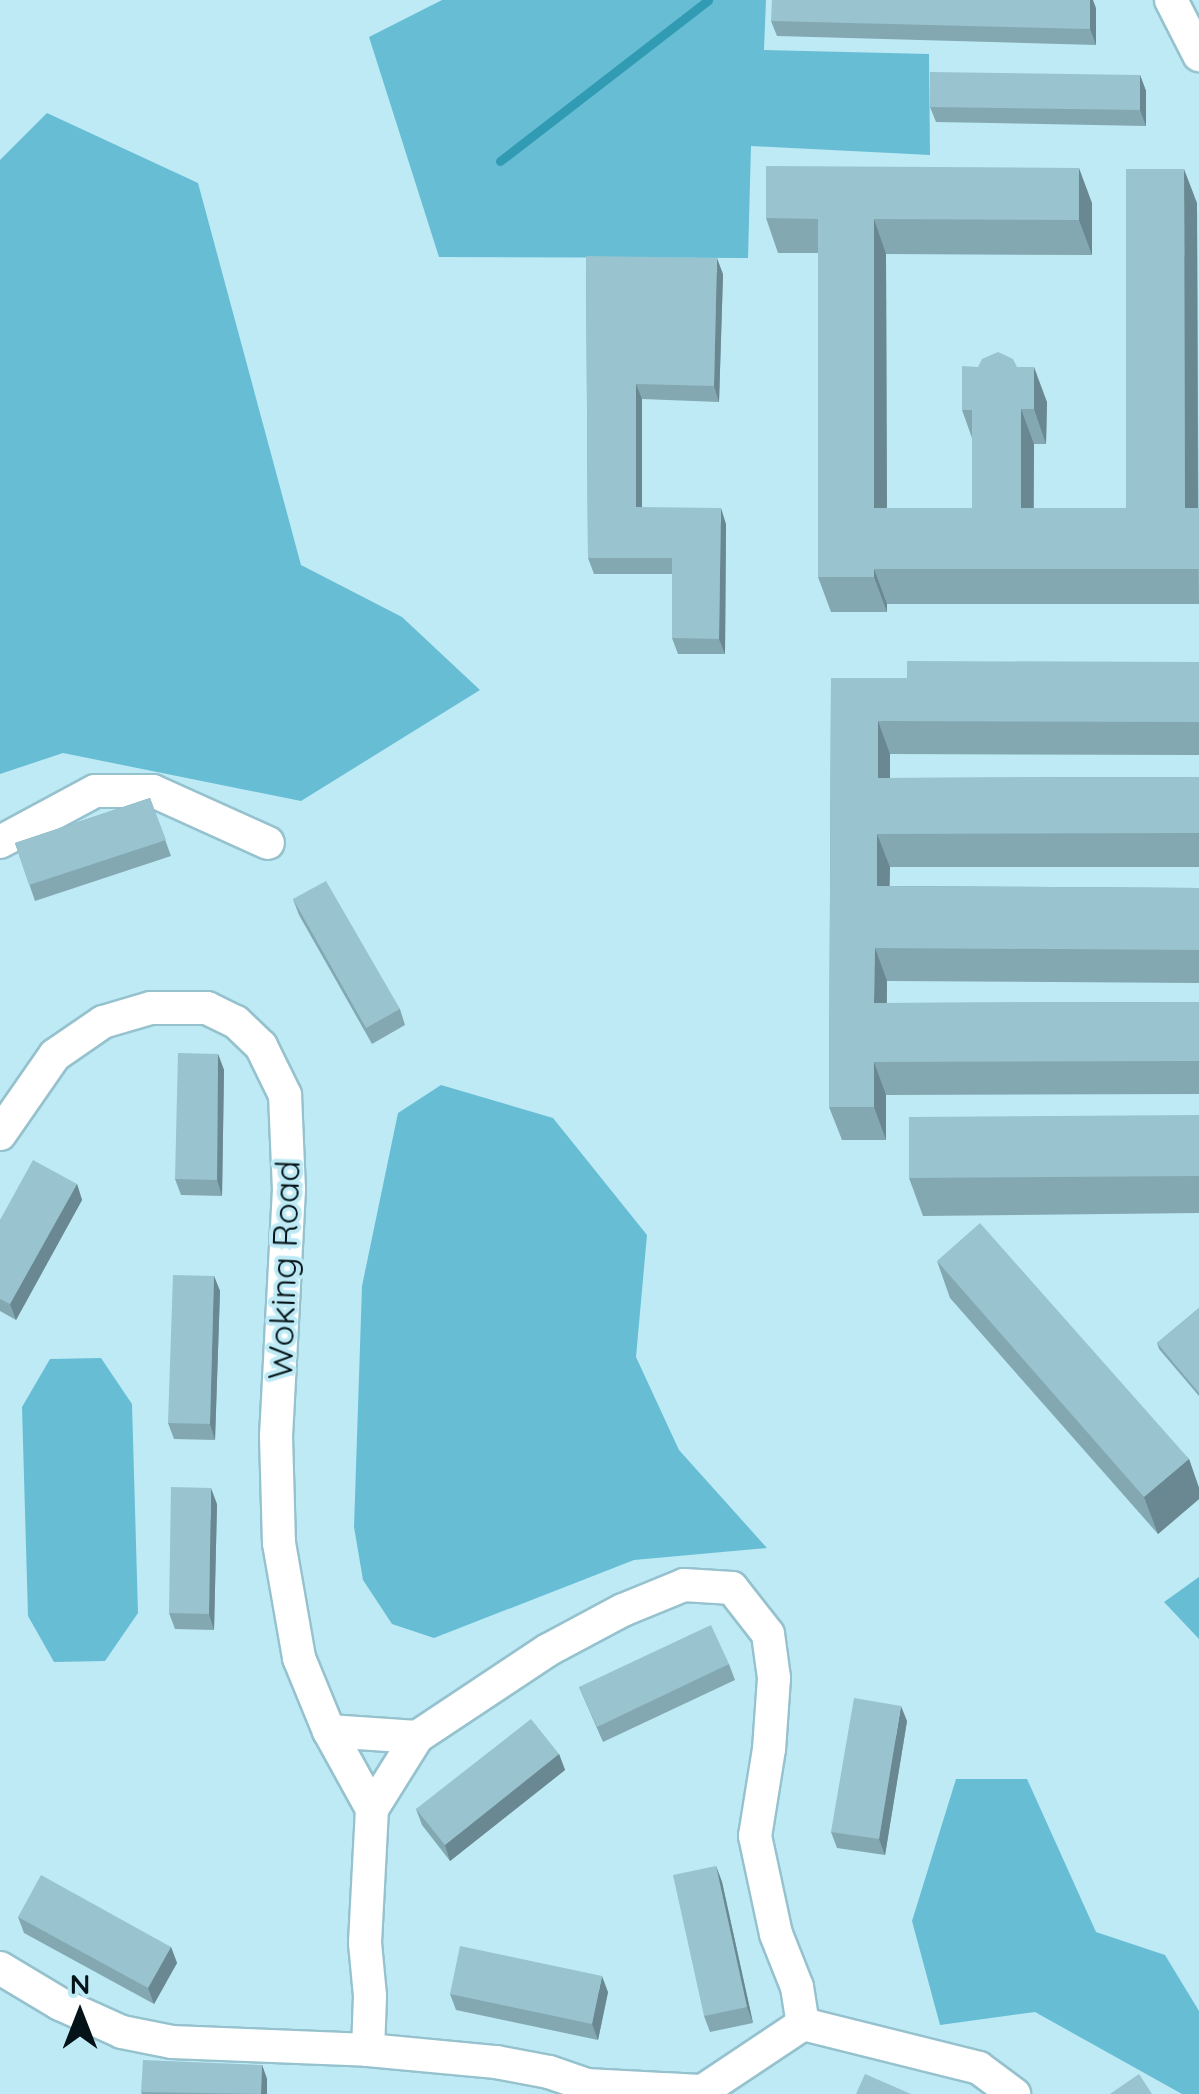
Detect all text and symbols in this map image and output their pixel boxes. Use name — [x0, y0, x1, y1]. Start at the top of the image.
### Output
street label: Woking Road — [258, 1160, 308, 1380]
north arrow — [30, 1964, 130, 2064]
text: N — [70, 1966, 90, 2001]

